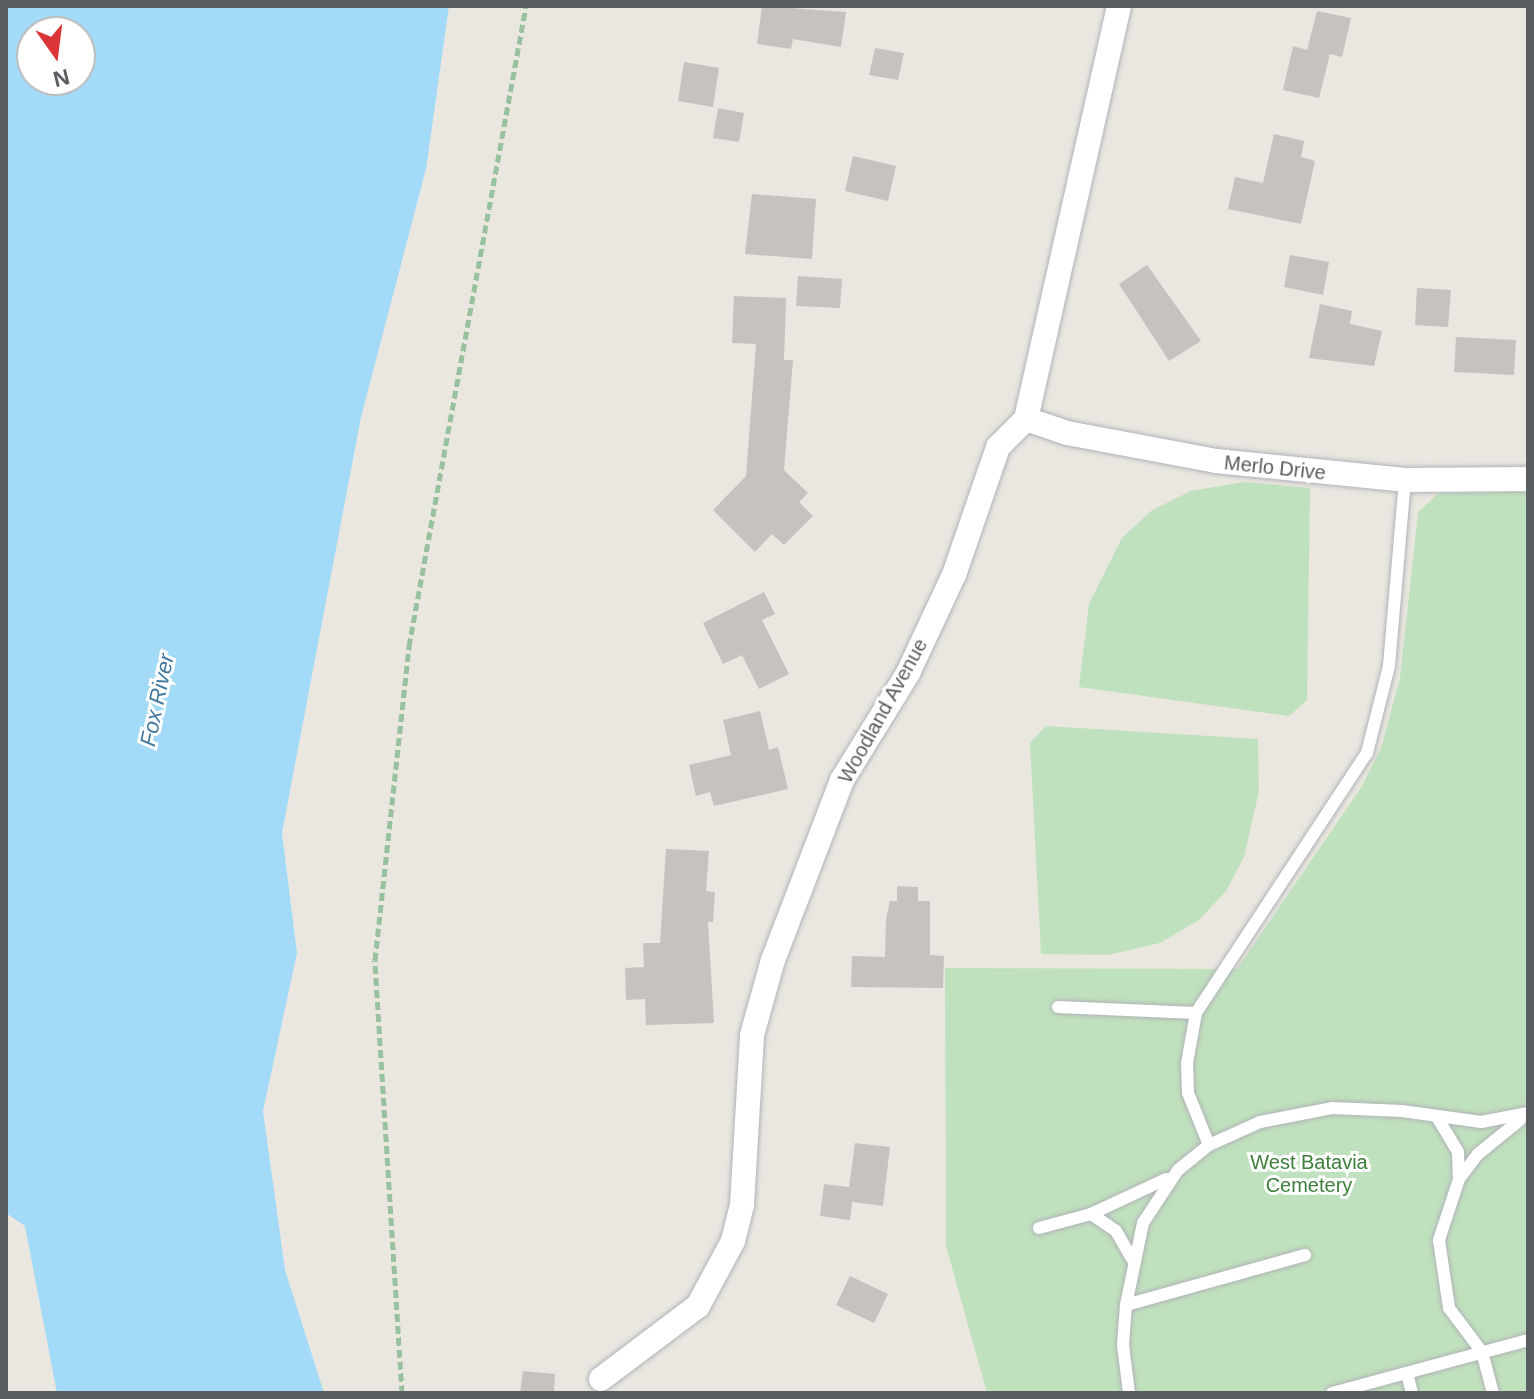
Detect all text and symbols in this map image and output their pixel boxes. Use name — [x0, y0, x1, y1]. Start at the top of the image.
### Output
north arrow — [16, 16, 96, 96]
text: N — [51, 64, 72, 92]
street label: Merlo Drive — [1223, 451, 1327, 485]
street label: Woodland Avenue — [833, 634, 933, 788]
water label: Fox River — [134, 651, 180, 749]
park label: West Batavia Cemetery — [1250, 1150, 1368, 1197]

